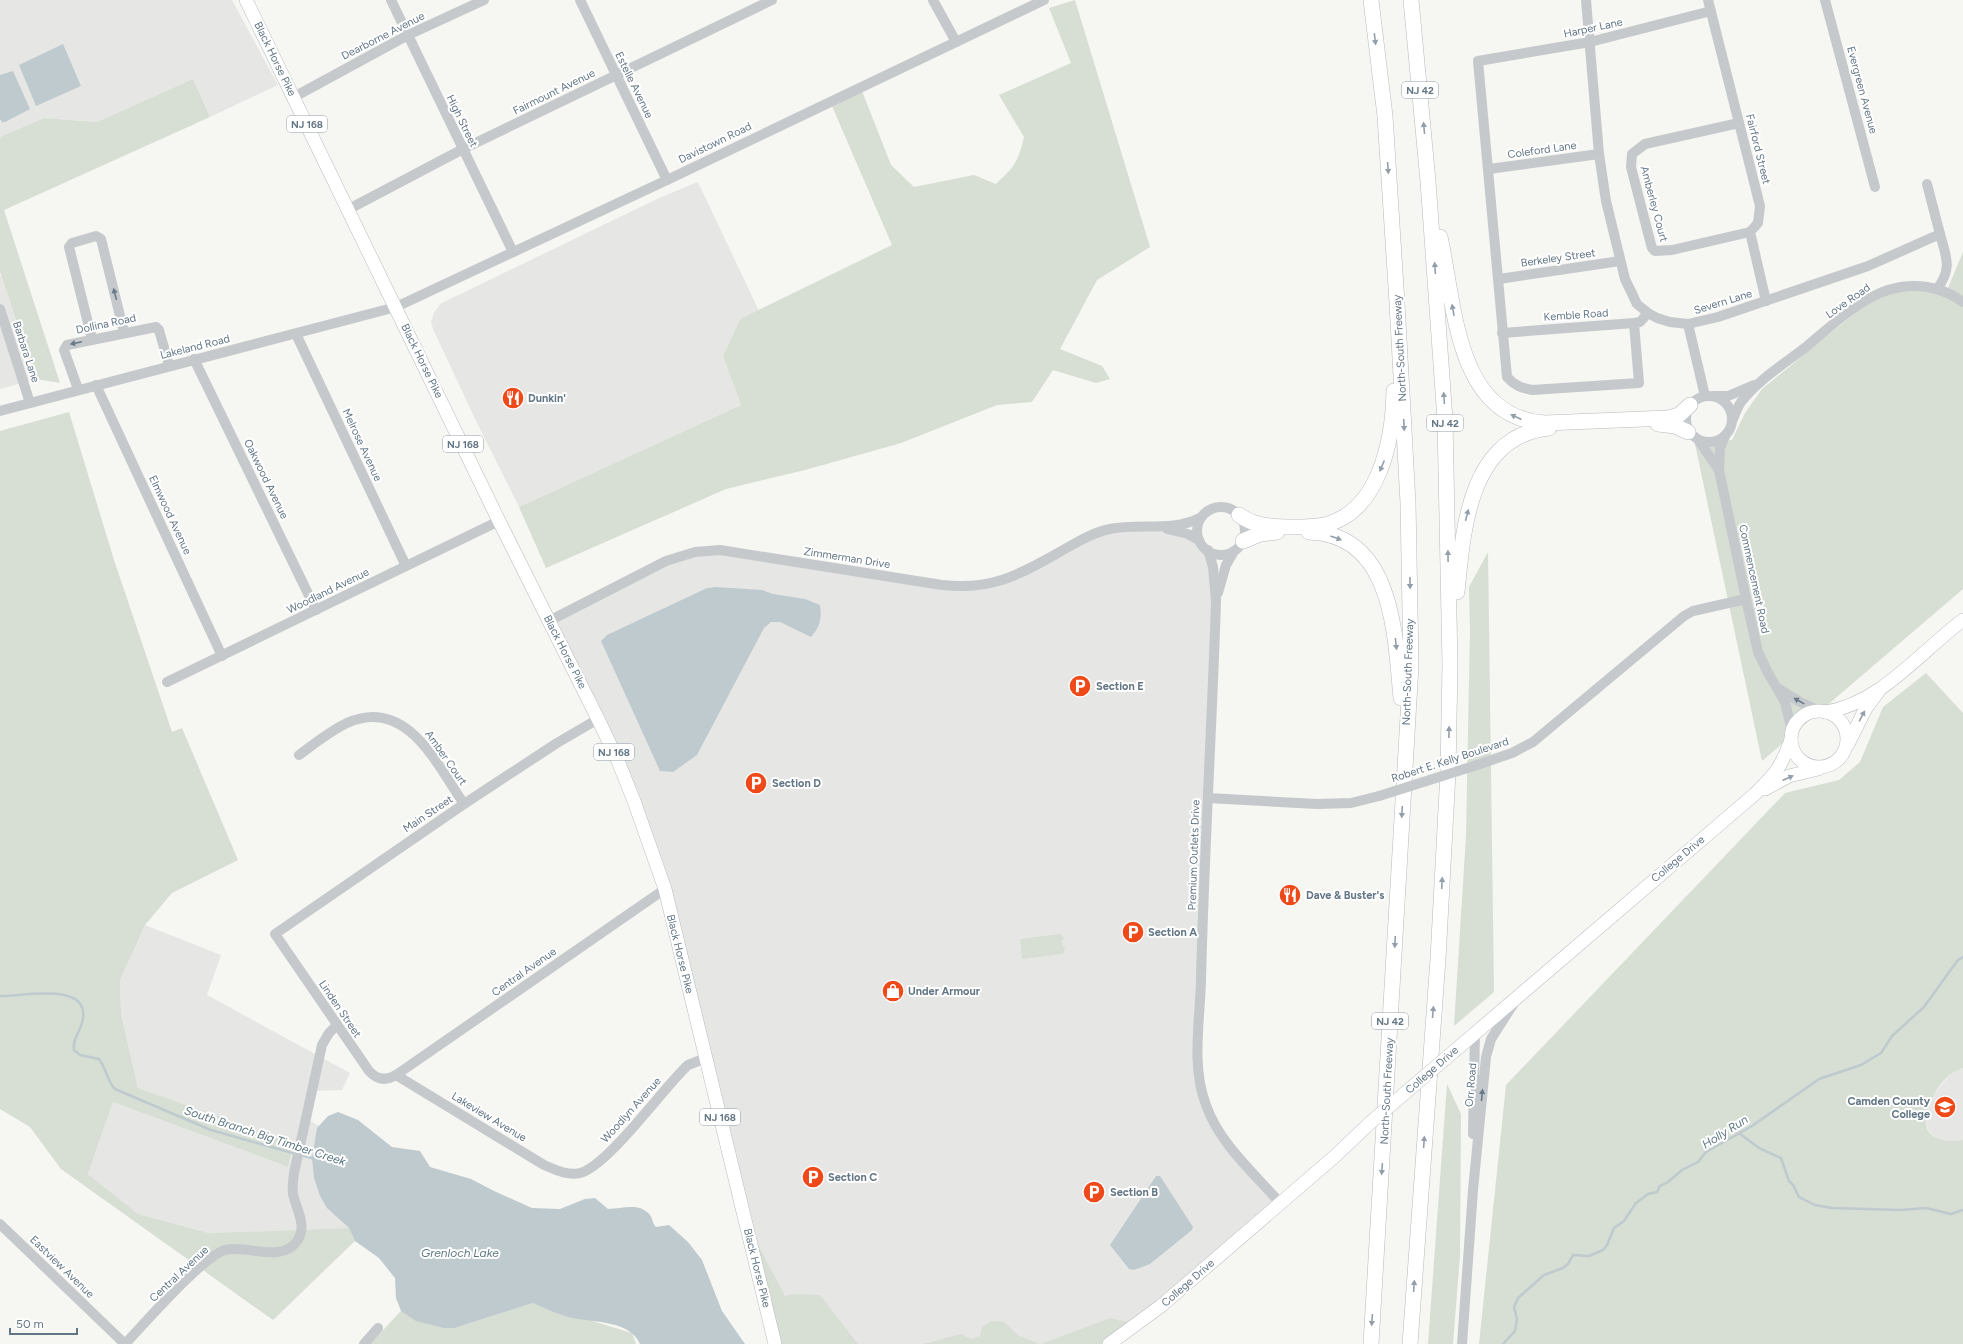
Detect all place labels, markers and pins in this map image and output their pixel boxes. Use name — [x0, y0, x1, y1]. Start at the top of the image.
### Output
restaurant icon: Dunkin' — [500, 385, 526, 411]
place label: Dunkin' — [528, 392, 566, 405]
parking icon: Section E — [1067, 673, 1093, 699]
place label: Section E — [1096, 680, 1144, 693]
parking icon: Section D — [743, 770, 769, 796]
place label: Section D — [772, 777, 821, 790]
restaurant icon: Dave & Buster's — [1277, 882, 1303, 908]
place label: Dave & Buster's — [1306, 889, 1384, 902]
parking icon: Section A — [1120, 919, 1146, 945]
place label: Section A — [1148, 926, 1197, 939]
shop icon: Under Armour — [880, 978, 906, 1004]
place label: Under Armour — [908, 985, 981, 998]
school or university icon: Camden County College — [1932, 1094, 1958, 1120]
place label: Camden County College — [1847, 1095, 1931, 1121]
parking icon: Section C — [800, 1164, 826, 1190]
place label: Section C — [828, 1171, 877, 1184]
parking icon: Section B — [1081, 1179, 1107, 1205]
place label: Section B — [1110, 1186, 1158, 1199]

